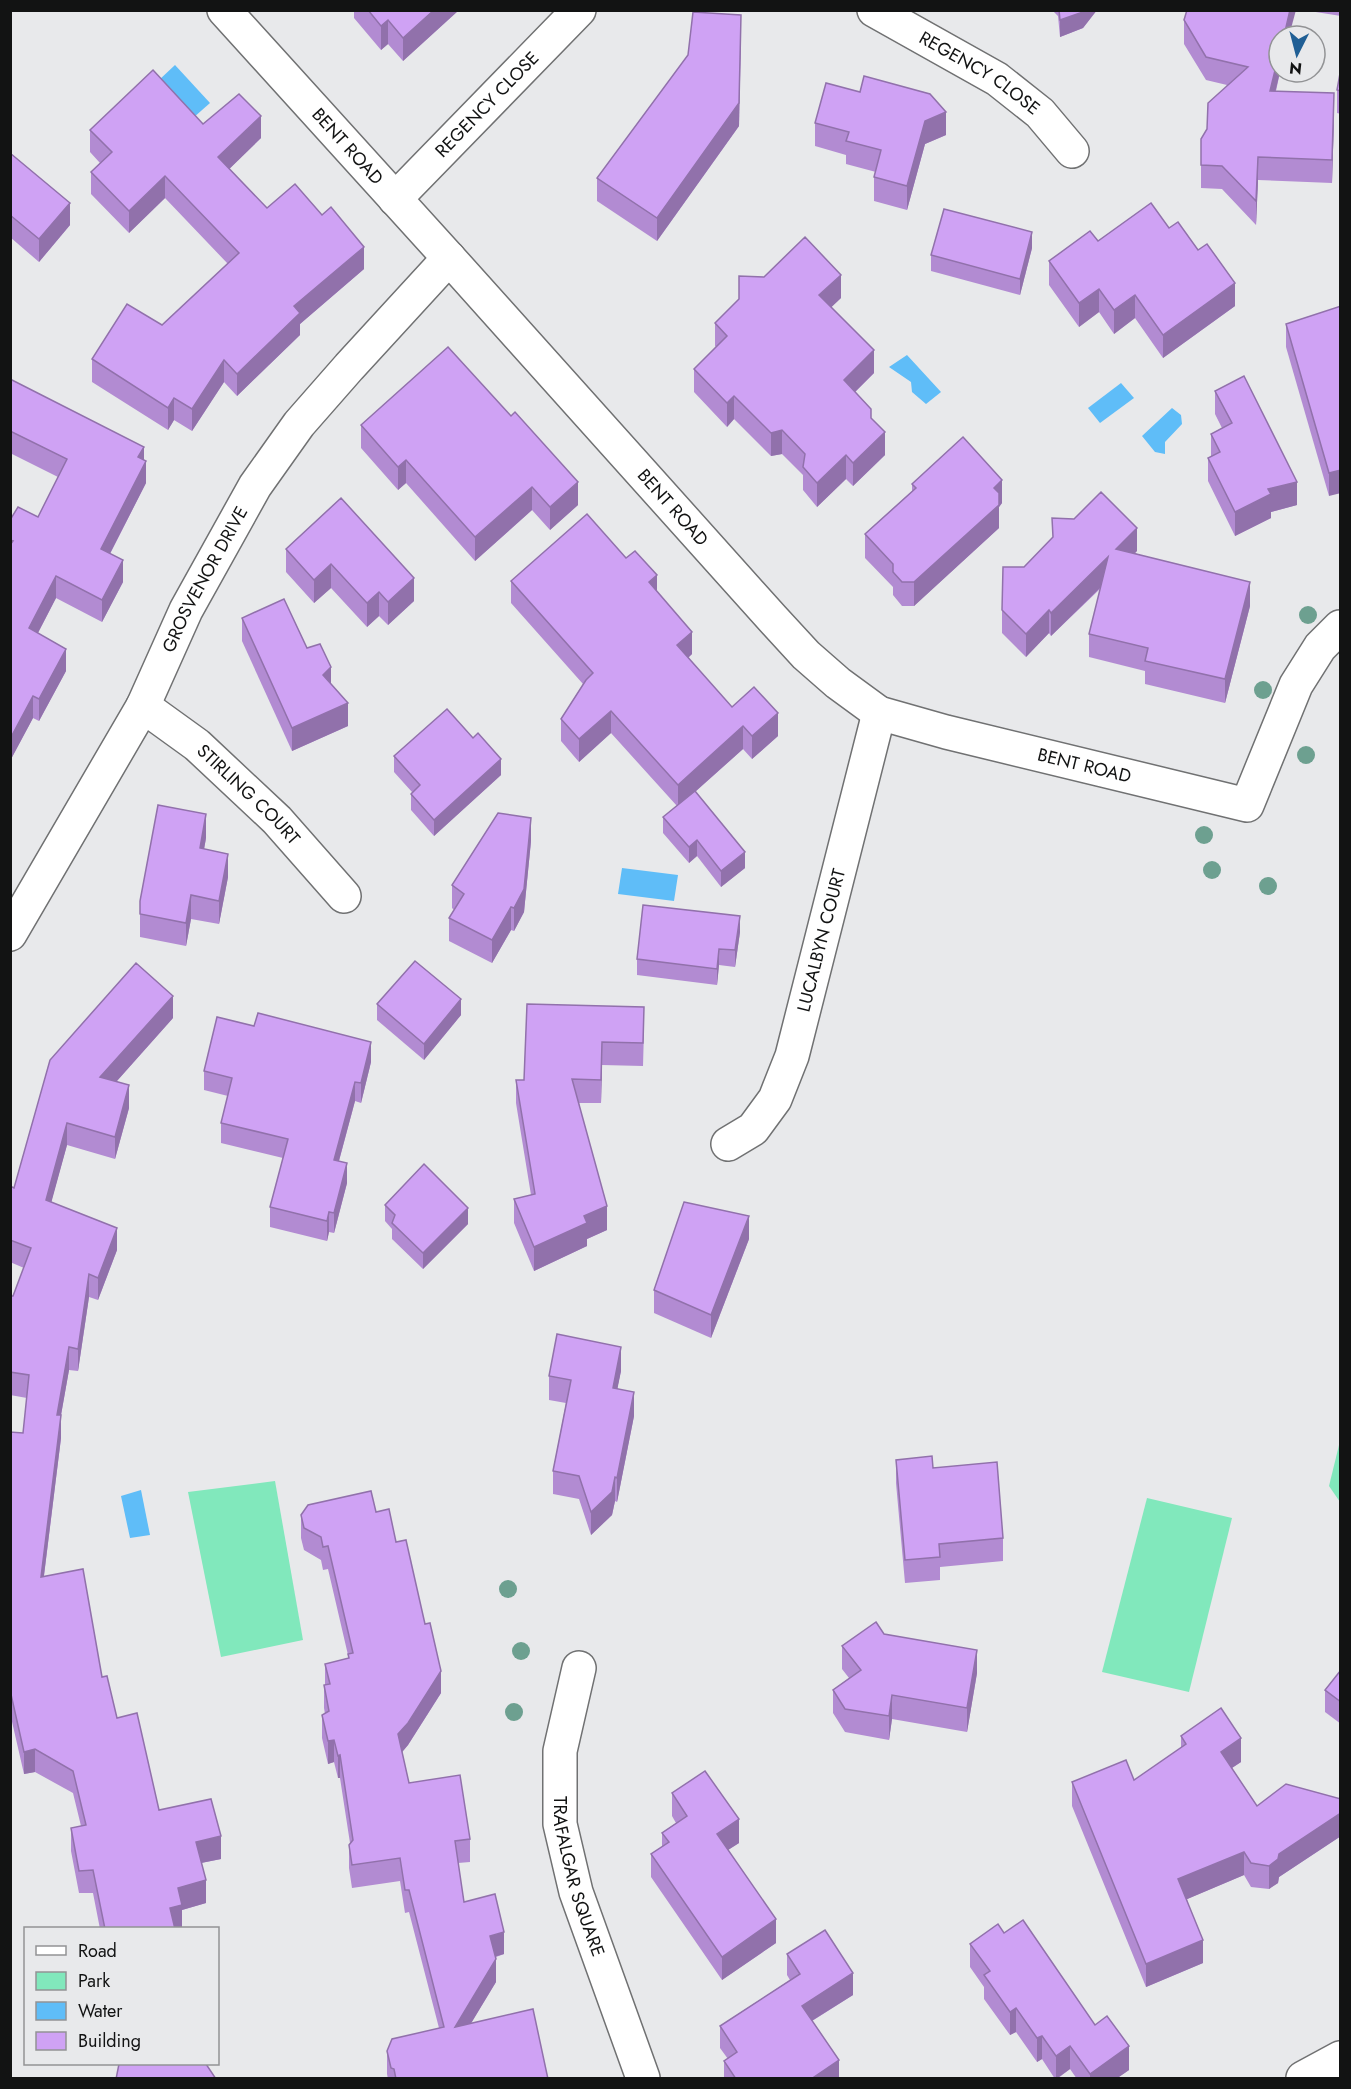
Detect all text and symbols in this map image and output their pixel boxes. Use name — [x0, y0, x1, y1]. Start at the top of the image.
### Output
north arrow — [1267, 24, 1327, 84]
street label: REGENCY CLOSE — [914, 25, 1045, 121]
street label: REGENCY CLOSE — [429, 46, 545, 163]
text: N — [1288, 56, 1303, 81]
street label: BENT ROAD — [306, 102, 389, 190]
street label: BENT ROAD — [631, 463, 714, 552]
street label: GROSVENOR DRIVE — [156, 501, 254, 657]
street label: STIRLING COURT — [191, 738, 306, 851]
street label: BENT ROAD — [1035, 742, 1134, 789]
street label: LUCALBYN COURT — [791, 865, 852, 1015]
street label: TRAFALGAR SQUARE — [547, 1796, 611, 1960]
legend — [24, 1927, 219, 2065]
text: Road — [78, 1938, 117, 1964]
text: Park — [78, 1968, 110, 1994]
text: Water — [78, 1998, 123, 2024]
text: Building — [78, 2028, 141, 2054]

